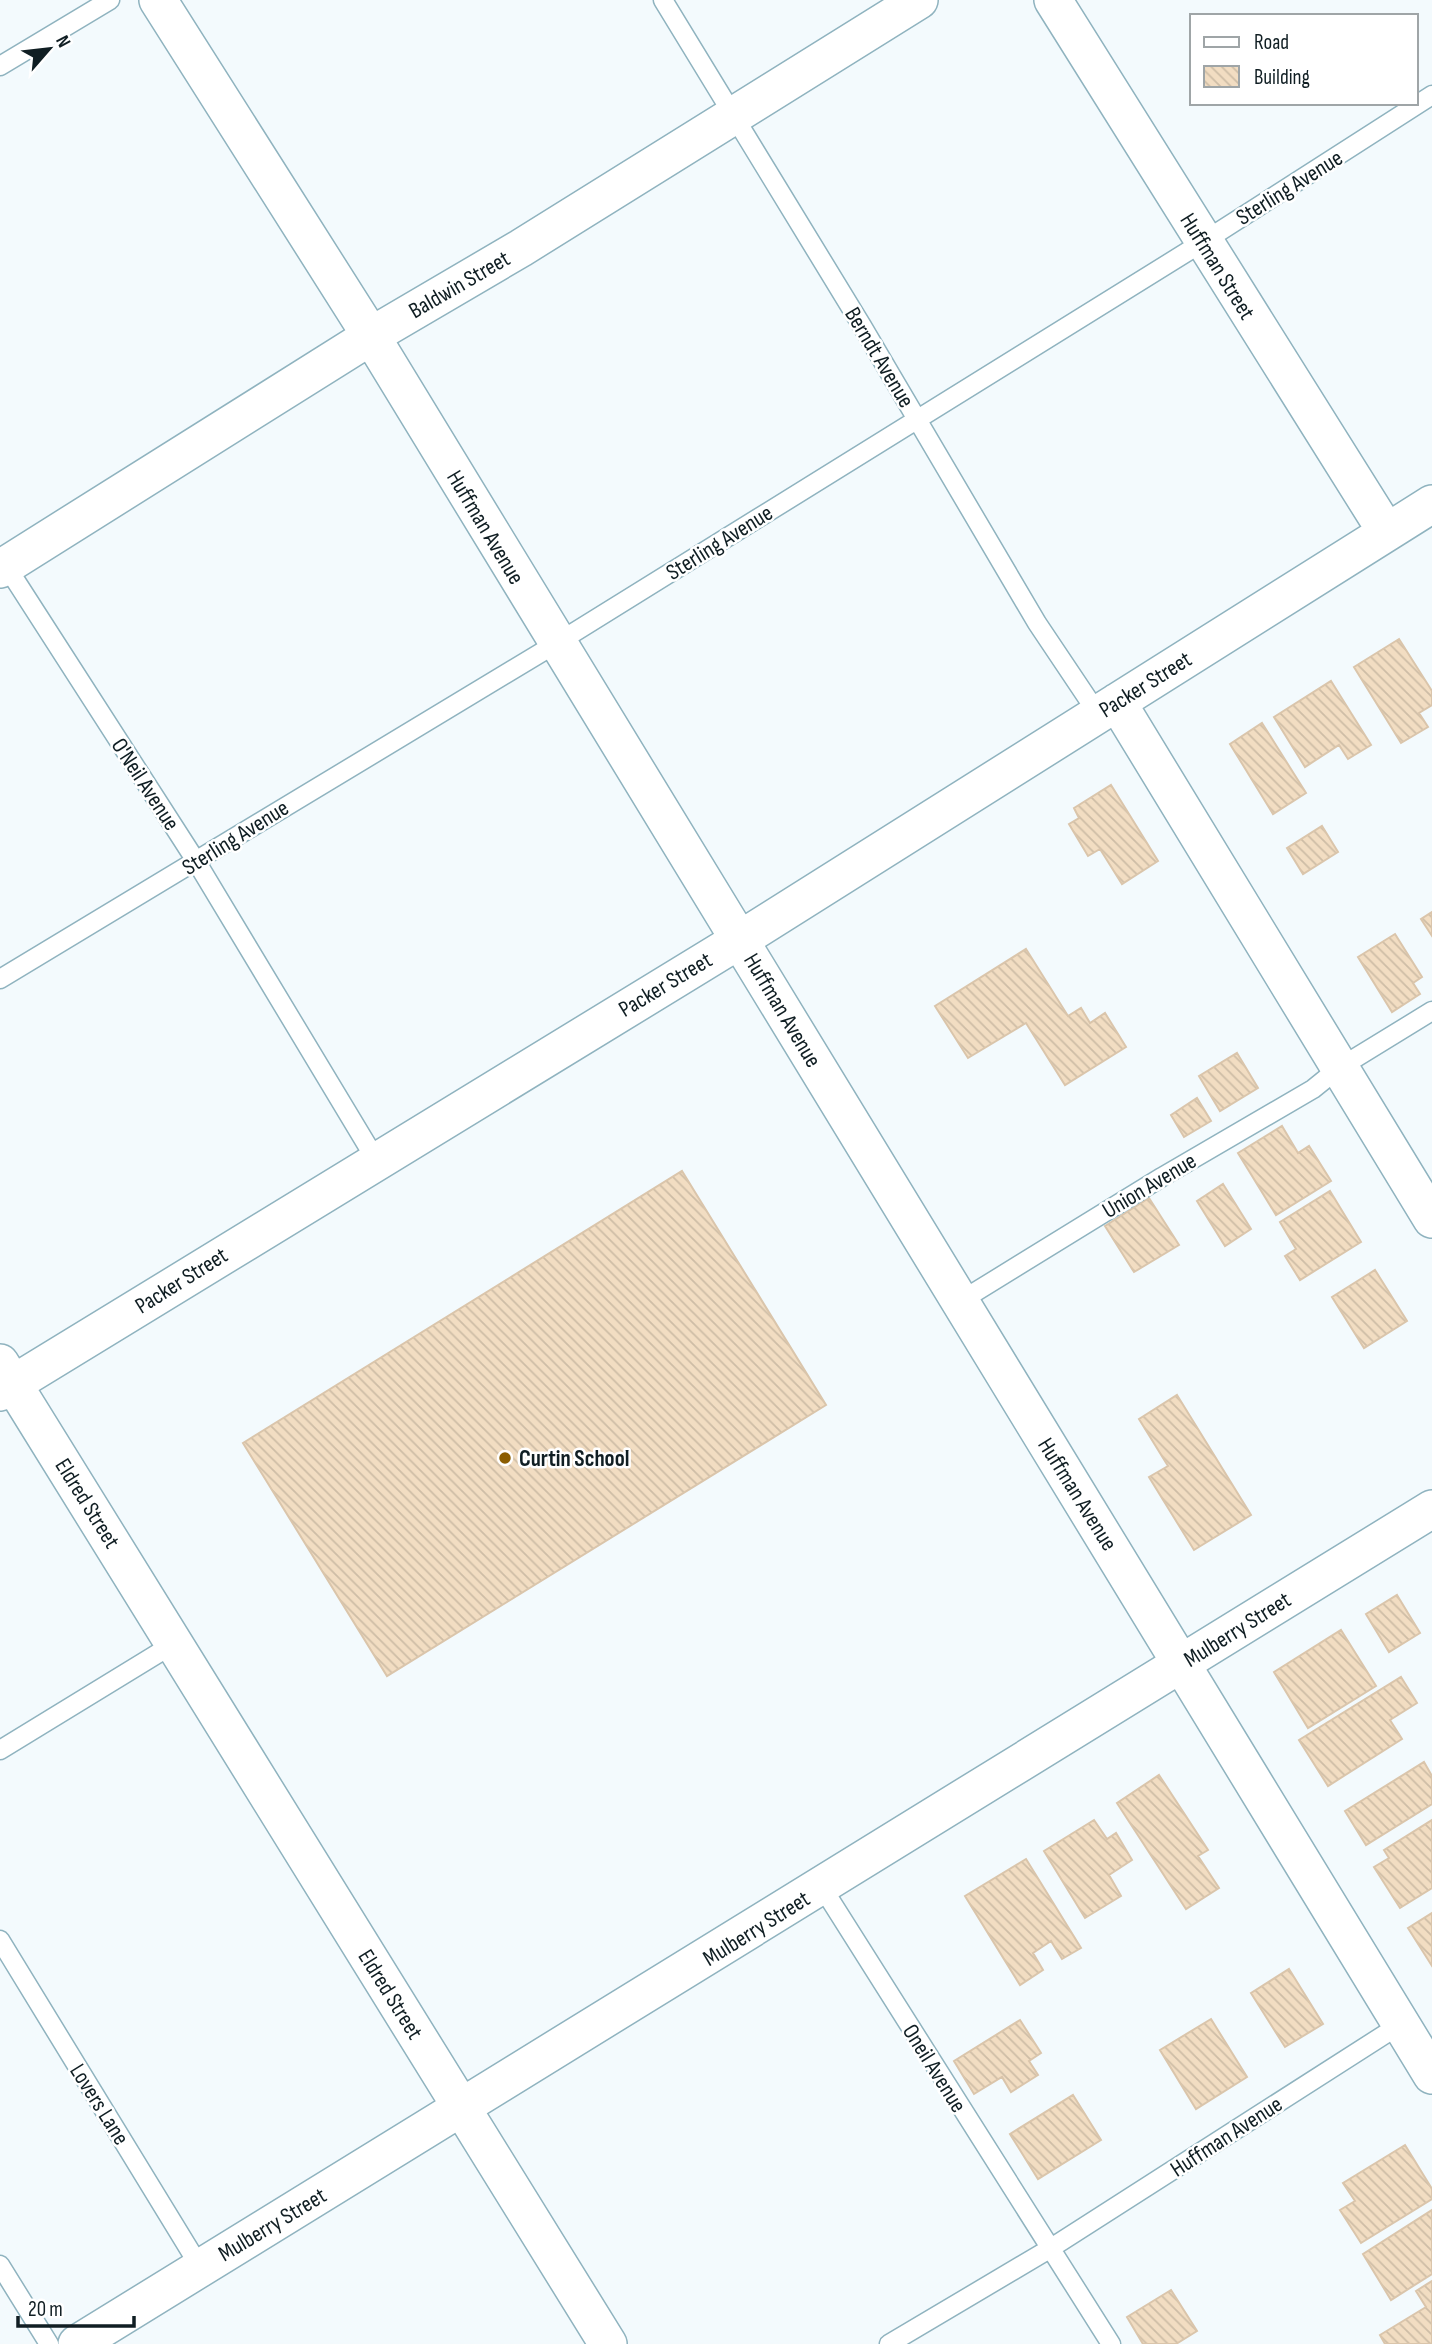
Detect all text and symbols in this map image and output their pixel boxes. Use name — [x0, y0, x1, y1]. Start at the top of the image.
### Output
north arrow — [14, 14, 84, 84]
legend — [1190, 14, 1418, 105]
text: Road — [1254, 30, 1289, 55]
text: N — [50, 32, 75, 52]
text: Building — [1254, 65, 1310, 90]
street label: Sterling Avenue — [1231, 144, 1348, 232]
street label: Huffman Street — [1173, 208, 1261, 325]
street label: Baldwin Street — [404, 245, 515, 325]
street label: Berndt Avenue — [838, 302, 920, 413]
street label: Huffman Avenue — [440, 466, 530, 590]
street label: Sterling Avenue — [661, 499, 778, 587]
street label: Packer Street — [1094, 645, 1197, 724]
street label: O'Neil Avenue — [105, 733, 185, 836]
street label: Sterling Avenue — [177, 794, 294, 882]
street label: Packer Street — [614, 946, 717, 1024]
street label: Huffman Avenue — [737, 949, 827, 1073]
street label: Union Avenue — [1097, 1147, 1202, 1225]
street label: Packer Street — [130, 1241, 233, 1320]
street label: Huffman Avenue — [1031, 1433, 1123, 1556]
place label: Curtin School — [519, 1445, 629, 1473]
marker: Curtin School — [497, 1450, 513, 1466]
street label: Eldred Street — [49, 1453, 126, 1554]
street label: Mulberry Street — [1179, 1586, 1296, 1674]
street label: Mulberry Street — [698, 1885, 815, 1973]
street label: Eldred Street — [352, 1944, 429, 2045]
street label: Oneil Avenue — [896, 2019, 972, 2118]
street label: Lovers Lane — [63, 2059, 135, 2150]
street label: Huffman Avenue — [1165, 2090, 1288, 2183]
street label: Mulberry Street — [214, 2182, 331, 2268]
scale bar — [18, 2284, 133, 2328]
text: 20 m — [28, 2297, 63, 2322]

